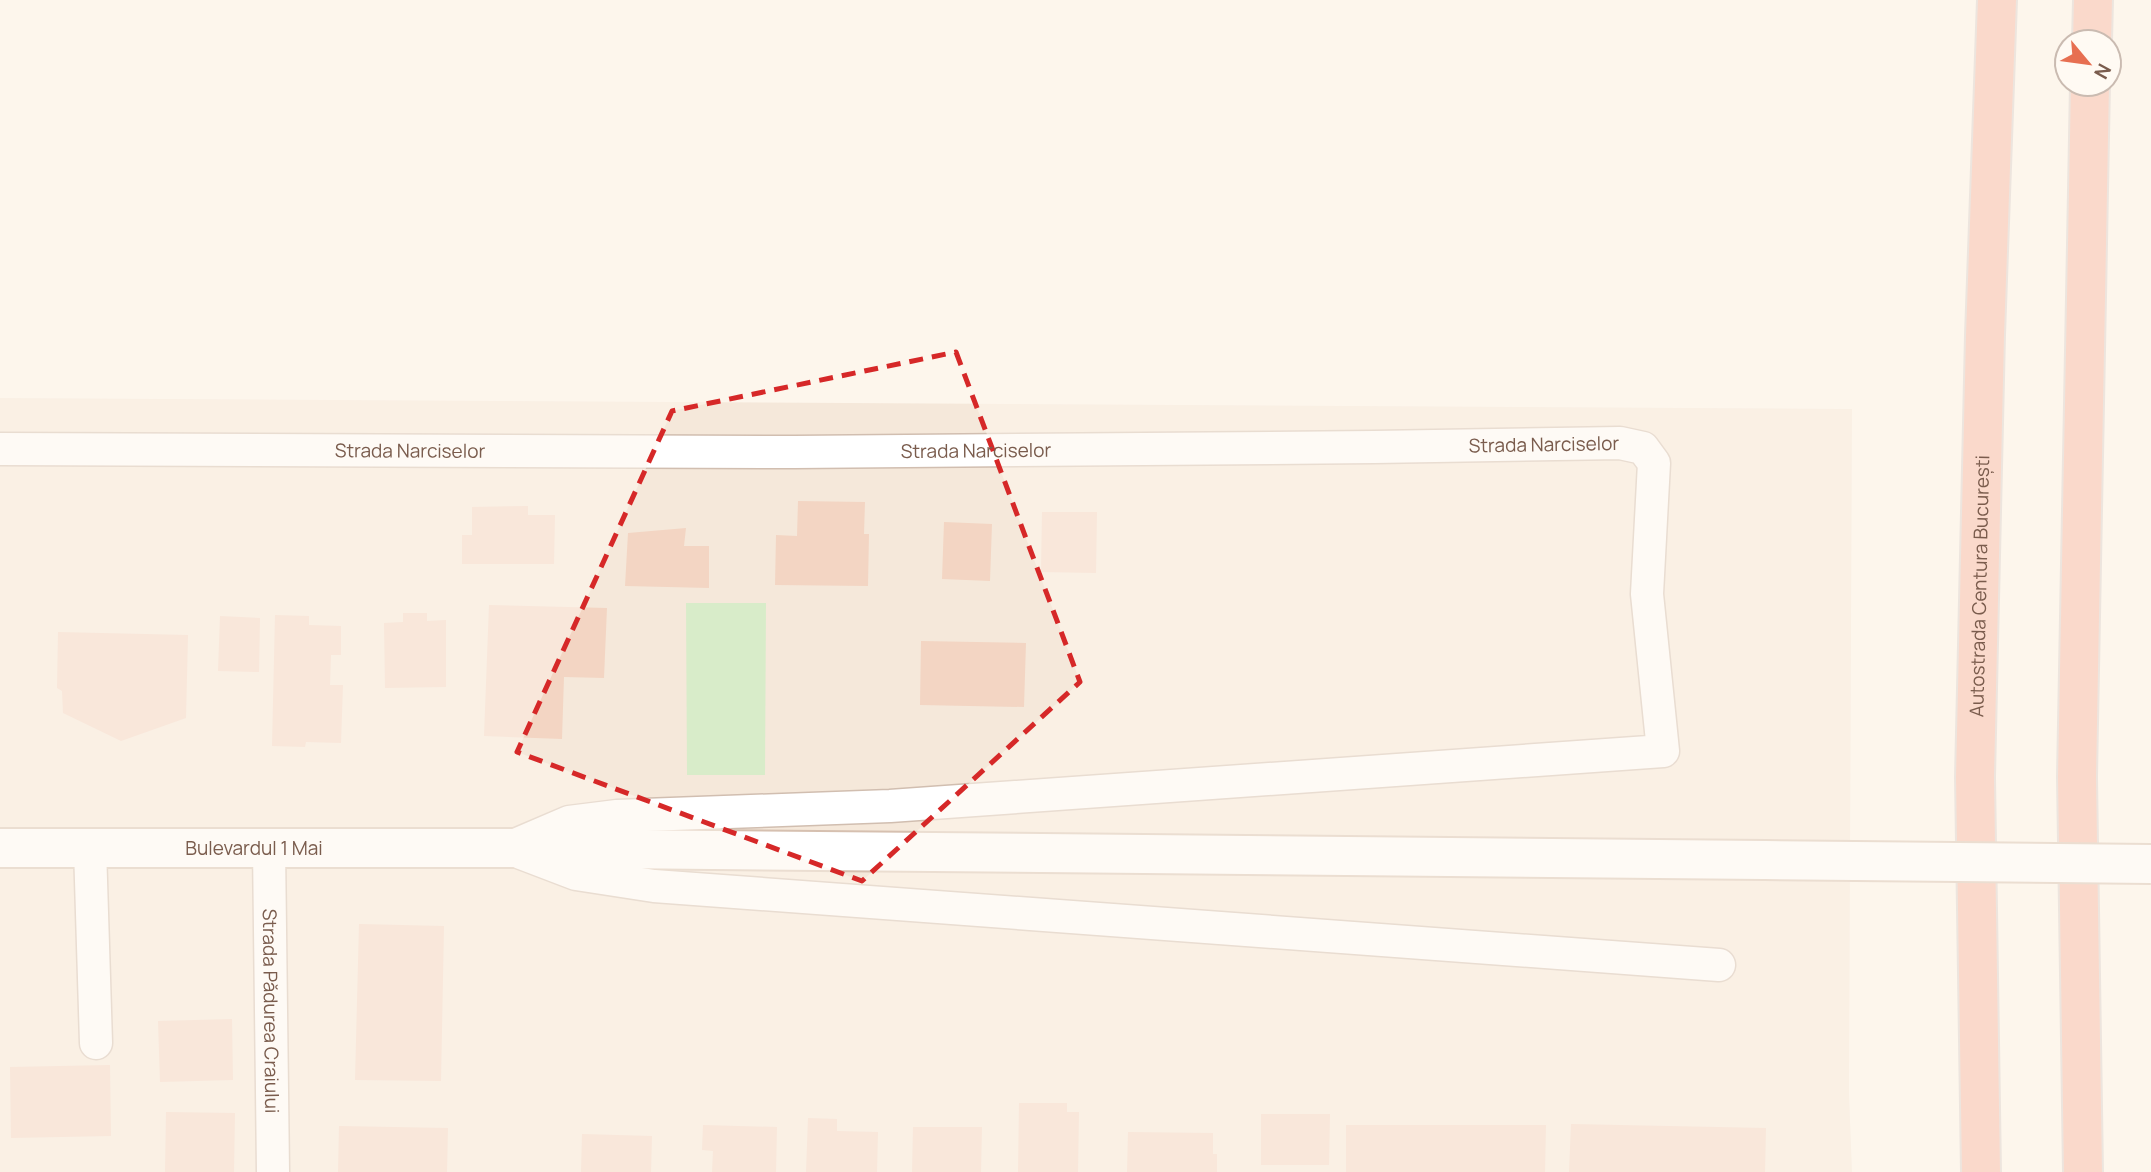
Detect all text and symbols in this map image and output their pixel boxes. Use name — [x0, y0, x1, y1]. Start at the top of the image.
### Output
north arrow — [2053, 28, 2123, 98]
text: N — [2088, 59, 2118, 84]
street label: Strada Narciselor — [1468, 430, 1620, 458]
street label: Strada Narciselor — [335, 437, 485, 464]
street label: Strada Narciselor — [901, 437, 1052, 464]
street label: Autostrada Centura București — [1963, 455, 1995, 717]
street label: Bulevardul 1 Mai — [185, 835, 323, 861]
street label: Strada Pădurea Craiului — [257, 908, 285, 1114]

